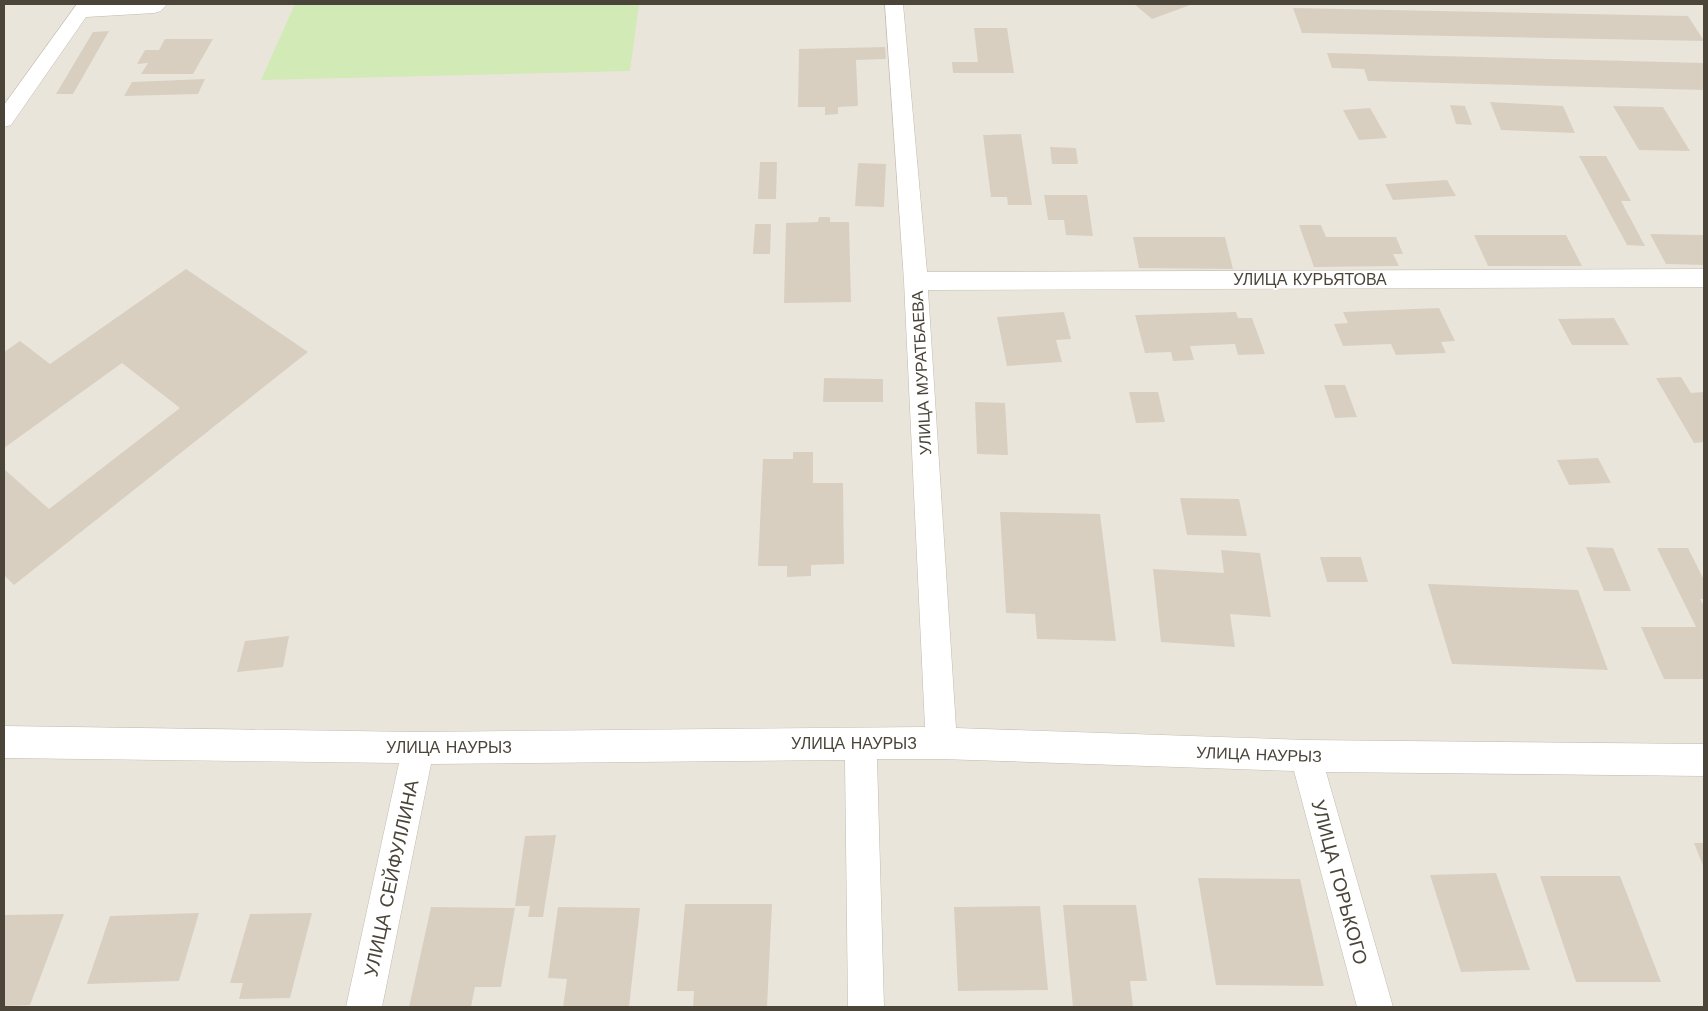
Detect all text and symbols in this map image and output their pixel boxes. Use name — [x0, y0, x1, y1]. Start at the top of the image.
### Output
street label: УЛИЦА КУРЬЯТОВА — [1233, 270, 1387, 289]
street label: УЛИЦА МУРАТБАЕВА — [908, 290, 935, 455]
street label: УЛИЦА НАУРЫЗ — [791, 734, 917, 753]
street label: УЛИЦА НАУРЫЗ — [386, 738, 512, 757]
street label: УЛИЦА НАУРЫЗ — [1196, 743, 1322, 766]
street label: УЛИЦА СЕЙФУЛЛИНА — [359, 777, 424, 979]
street label: УЛИЦА ГОРЬКОГО — [1306, 797, 1373, 967]

